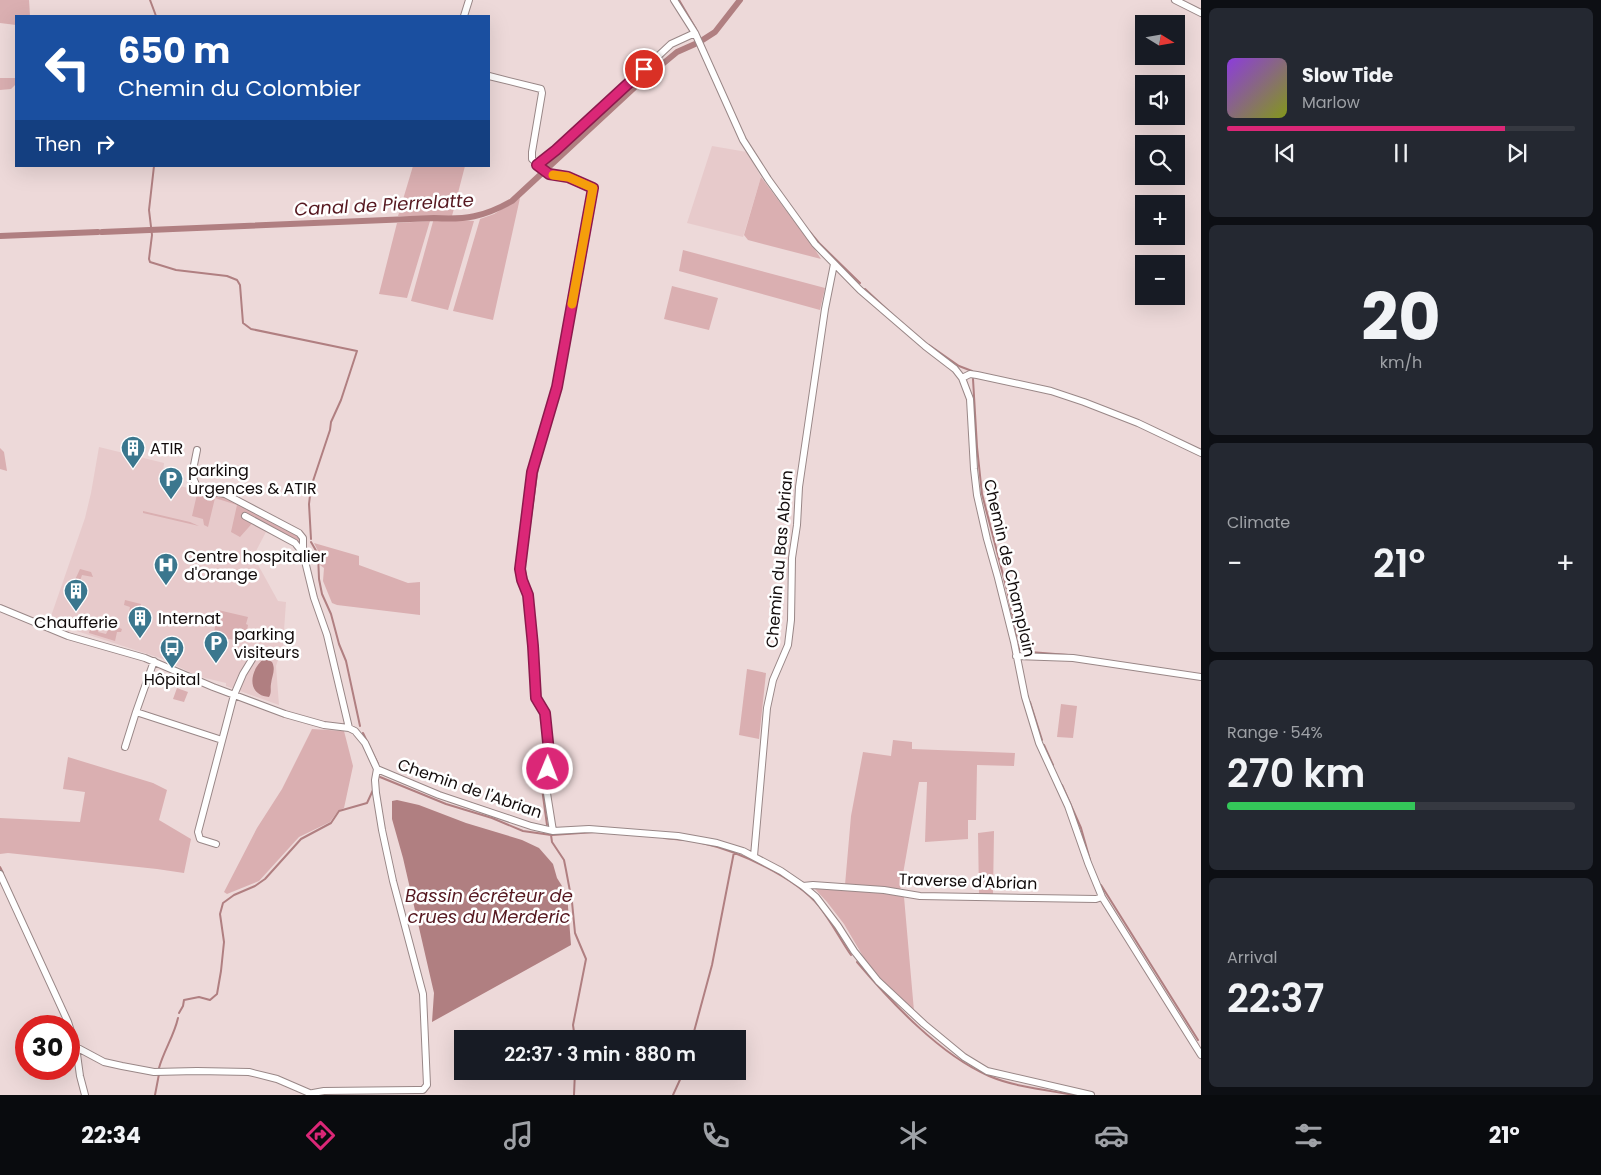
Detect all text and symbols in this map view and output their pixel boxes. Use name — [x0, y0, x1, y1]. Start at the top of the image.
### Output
north arrow — [1135, 15, 1185, 65]
map controls — [1135, 15, 1185, 305]
text: 650 m — [118, 26, 230, 75]
icon: left — [35, 35, 100, 100]
pin — [623, 48, 665, 90]
icon: arrive — [630, 55, 658, 83]
text: Slow Tide — [1302, 62, 1393, 89]
text: Chemin du Colombier — [118, 73, 361, 104]
button: sound — [1135, 75, 1185, 125]
text: Marlow — [1302, 91, 1360, 114]
icon: right — [91, 130, 119, 158]
text: Then — [35, 131, 81, 158]
button: search — [1135, 135, 1185, 185]
icon: previous — [1271, 139, 1299, 167]
icon: pause — [1387, 139, 1415, 167]
icon: next — [1503, 139, 1531, 167]
water label: Canal de Pierrelatte — [294, 187, 474, 222]
button: + — [1135, 195, 1185, 245]
button: − — [1135, 255, 1185, 305]
text: 20 — [1361, 272, 1441, 363]
text: km/h — [1380, 351, 1422, 374]
building icon: ATIR — [120, 435, 146, 469]
place label: ATIR — [150, 437, 183, 460]
place label: parking urgences & ATIR — [188, 459, 317, 500]
parking icon: parking urgences & ATIR — [158, 466, 184, 500]
street label: Chemin du Bas Abrian — [760, 469, 799, 649]
street label: Chemin de Champlain — [978, 477, 1041, 659]
text: Climate — [1227, 511, 1290, 534]
text: 21° — [1373, 537, 1425, 590]
text: − — [1227, 544, 1242, 583]
text: + — [1556, 544, 1575, 583]
place label: Centre hospitalier d'Orange — [184, 545, 327, 586]
hospital icon: Centre hospitalier d'Orange — [153, 552, 179, 586]
building icon: Chaufferie — [63, 578, 89, 612]
building icon: Internat — [127, 605, 153, 639]
place label: Internat — [158, 607, 221, 630]
place label: Chaufferie — [34, 611, 118, 634]
place label: parking visiteurs — [234, 623, 300, 664]
parking icon: parking visiteurs — [203, 630, 229, 664]
bus stop icon: Hôpital — [159, 635, 185, 669]
place label: Hôpital — [144, 668, 200, 691]
text: Range · 54% — [1227, 721, 1323, 744]
position arrow — [521, 742, 573, 794]
text: 270 km — [1227, 747, 1365, 800]
street label: Chemin de l'Abrian — [394, 753, 545, 824]
street label: Traverse d'Abrian — [898, 868, 1038, 895]
water label: Bassin écrêteur de crues du Merderic — [405, 883, 573, 929]
text: Arrival — [1227, 946, 1277, 969]
text: 22:37 — [1227, 972, 1324, 1025]
speed limit sign: 30 — [15, 1015, 80, 1080]
text: 22:37 · 3 min · 880 m — [504, 1041, 696, 1068]
icon: directions — [303, 1118, 338, 1153]
icon: music — [501, 1118, 536, 1153]
icon: phone — [698, 1118, 733, 1153]
icon: climate — [896, 1118, 931, 1153]
icon: car — [1094, 1118, 1129, 1153]
icon: filters — [1291, 1118, 1326, 1153]
text: 22:34 — [81, 1120, 141, 1151]
text: 21° — [1489, 1120, 1520, 1151]

